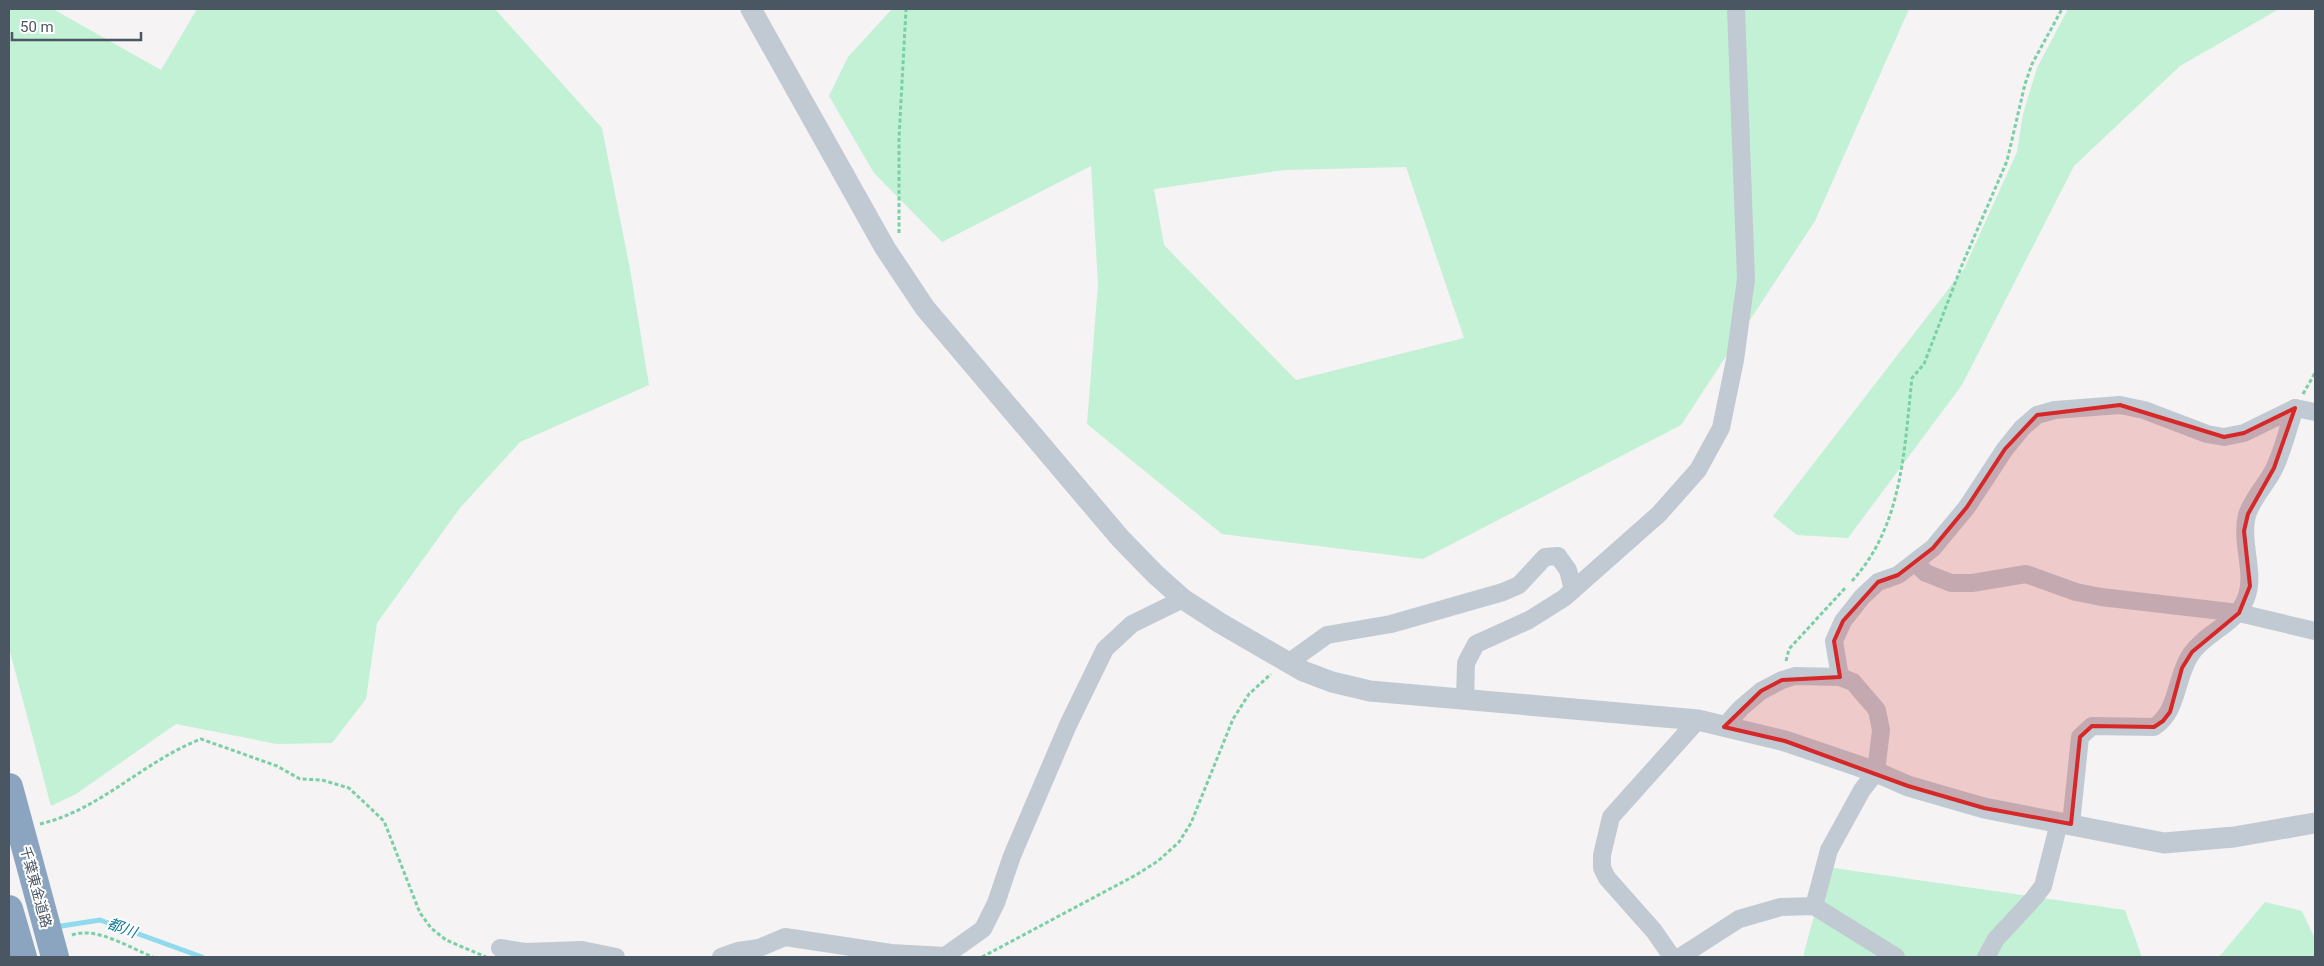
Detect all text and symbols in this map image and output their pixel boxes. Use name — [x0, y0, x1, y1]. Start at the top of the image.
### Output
scale bar — [12, 10, 141, 42]
text: 50 m — [20, 18, 54, 36]
street label: 千葉東金道路 — [17, 844, 55, 930]
water label: 都川 — [105, 914, 141, 942]

